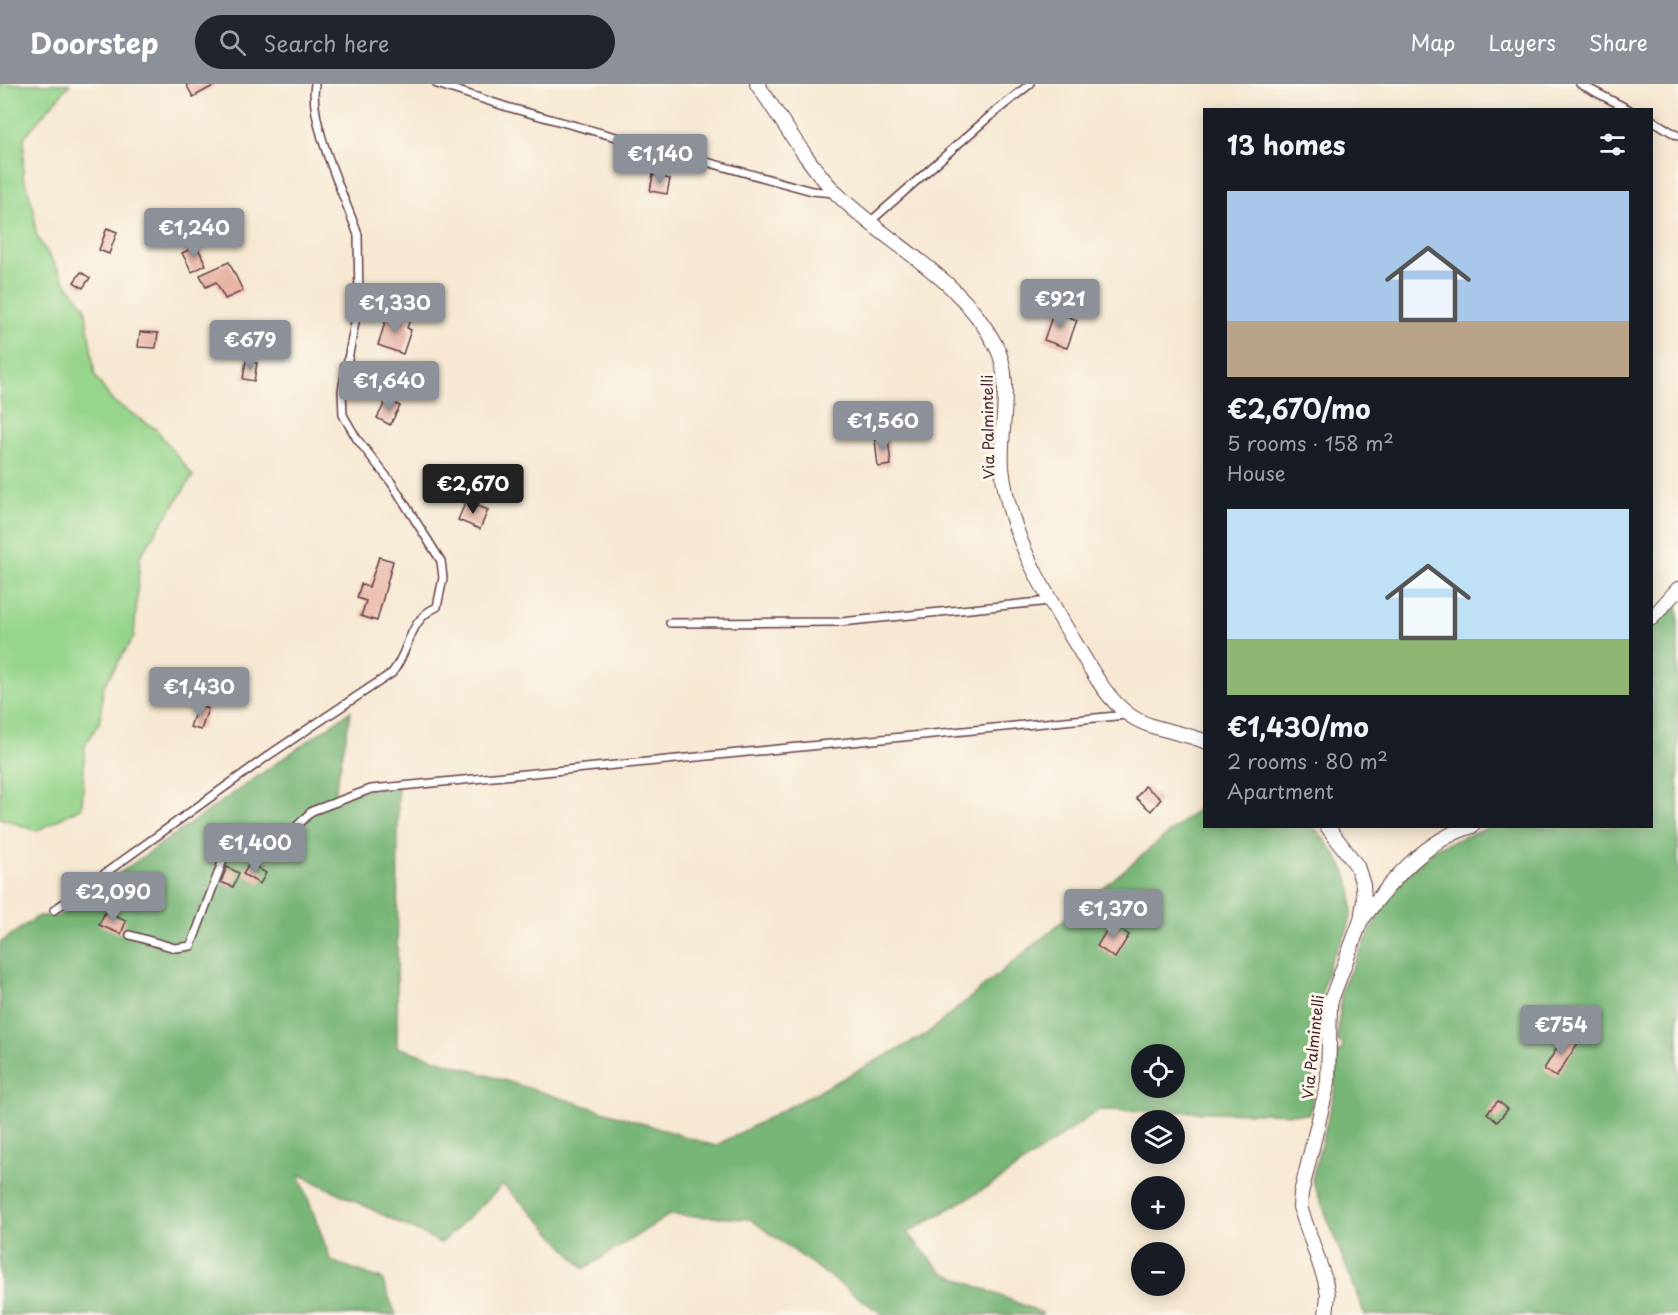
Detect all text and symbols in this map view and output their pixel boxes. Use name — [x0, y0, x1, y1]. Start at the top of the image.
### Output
search box — [195, 15, 615, 69]
text: Doorstep — [30, 21, 159, 64]
icon: search — [216, 26, 249, 59]
text: Search here — [264, 26, 389, 59]
text: Map — [1411, 26, 1455, 58]
text: Layers — [1488, 26, 1556, 58]
text: Share — [1589, 26, 1648, 58]
text: 13 homes — [1227, 125, 1345, 164]
icon: filters — [1596, 128, 1629, 161]
pin: €1,140 — [611, 134, 709, 185]
text: €1,140 — [627, 138, 693, 168]
pin: €1,240 — [145, 208, 243, 259]
text: €1,240 — [158, 212, 230, 242]
icon: home — [1374, 230, 1482, 338]
pin: €921 — [1024, 279, 1096, 330]
pin: €1,330 — [346, 283, 444, 334]
text: €921 — [1035, 283, 1085, 313]
text: €1,330 — [359, 287, 431, 317]
pin: €679 — [214, 320, 286, 371]
text: €679 — [224, 324, 276, 354]
pin: €1,640 — [340, 361, 438, 412]
text: €1,640 — [353, 365, 425, 395]
street label: Via Palmintelli — [975, 374, 999, 480]
text: €2,670/mo — [1227, 389, 1371, 428]
pin: €1,560 — [834, 401, 932, 452]
text: €1,560 — [847, 405, 919, 435]
text: 5 rooms · 158 m² — [1227, 428, 1394, 458]
text: House — [1227, 458, 1286, 488]
pin: €2,670 — [424, 464, 522, 515]
text: €2,670 — [437, 468, 509, 498]
icon: home — [1374, 548, 1482, 656]
pin: €1,430 — [150, 667, 248, 718]
text: €1,430 — [163, 671, 235, 701]
text: €1,430/mo — [1227, 707, 1369, 746]
text: 2 rooms · 80 m² — [1227, 746, 1388, 776]
text: Apartment — [1227, 776, 1334, 806]
pin: €1,400 — [206, 823, 304, 874]
text: €1,400 — [218, 827, 292, 857]
pin: €2,090 — [64, 872, 162, 923]
text: €2,090 — [75, 876, 151, 906]
pin: €1,370 — [1064, 889, 1162, 940]
text: €1,370 — [1078, 893, 1148, 923]
street label: Via Palmintelli — [1295, 994, 1329, 1100]
pin: €754 — [1525, 1005, 1597, 1056]
text: €754 — [1534, 1009, 1588, 1039]
map controls — [1131, 1044, 1185, 1296]
button: locate — [1131, 1044, 1185, 1098]
button: layers — [1131, 1110, 1185, 1164]
button: + — [1131, 1176, 1185, 1230]
button: − — [1131, 1242, 1185, 1296]

